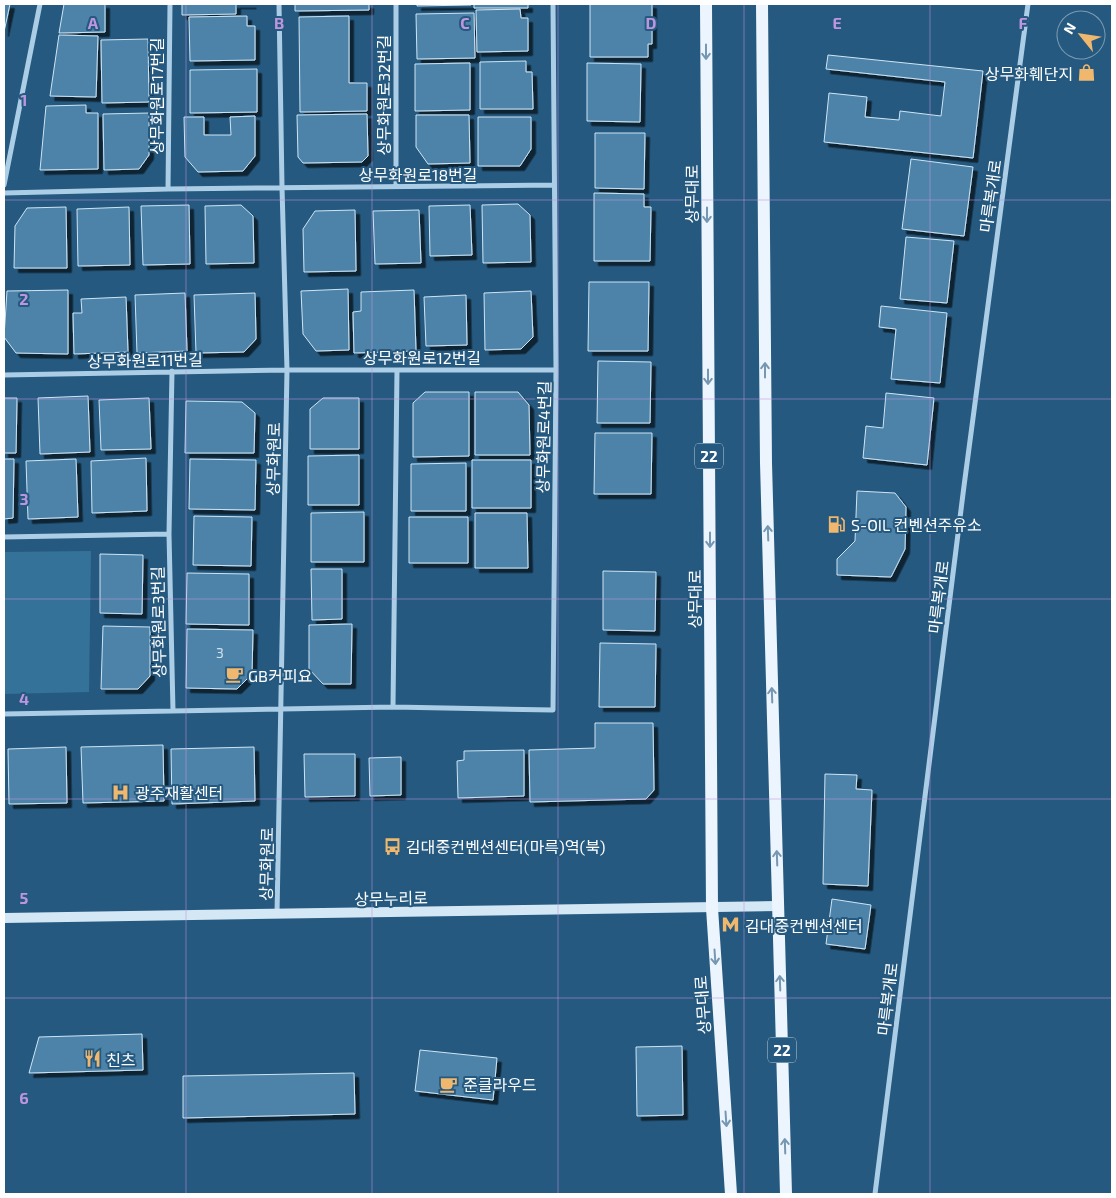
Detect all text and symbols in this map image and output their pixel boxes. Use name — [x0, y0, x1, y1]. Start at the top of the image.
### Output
north arrow — [1056, 10, 1106, 60]
text: A — [88, 13, 99, 32]
text: B — [274, 13, 284, 32]
text: C — [460, 13, 470, 32]
text: D — [646, 13, 657, 32]
text: E — [832, 13, 842, 32]
text: F — [1019, 13, 1028, 32]
text: N — [1059, 20, 1079, 37]
street label: 상무화원로32번길 — [374, 35, 393, 155]
street label: 상무화원로17번길 — [147, 37, 166, 155]
one-way arrow — [701, 44, 711, 60]
shop icon: 상무화훼단지 — [1077, 63, 1097, 83]
place label: 상무화훼단지 — [985, 64, 1073, 83]
text: 1 — [21, 90, 27, 109]
street label: 마륵복개로 — [975, 158, 1005, 234]
street label: 상무대로 — [682, 164, 701, 223]
street label: 상무화원로18번길 — [358, 165, 478, 184]
one-way arrow — [702, 206, 712, 223]
text: 2 — [19, 289, 29, 308]
street label: 상무화원로12번길 — [363, 348, 481, 367]
street label: 상무화원로11번길 — [87, 349, 203, 371]
one-way arrow — [760, 362, 770, 378]
one-way arrow — [704, 369, 713, 385]
street label: 상무화원로4번길 — [533, 380, 553, 494]
street label: 상무화원로 — [263, 422, 283, 496]
road number: 22 — [695, 444, 723, 468]
text: 3 — [19, 489, 29, 508]
fuel station icon: S-OIL 컨벤션주유소 — [827, 514, 847, 534]
place label: S-OIL 컨벤션주유소 — [851, 515, 982, 534]
one-way arrow — [763, 525, 772, 541]
one-way arrow — [705, 532, 715, 548]
street label: 마륵복개로 — [924, 559, 952, 635]
street label: 상무화원로3번길 — [148, 566, 168, 678]
street label: 상무대로 — [685, 569, 704, 628]
house number: 3 — [216, 644, 224, 661]
cafe icon: GB커피요 — [224, 665, 244, 685]
place label: GB커피요 — [248, 666, 312, 685]
one-way arrow — [768, 687, 777, 703]
text: 4 — [19, 689, 29, 708]
hospital icon: 광주재활센터 — [111, 782, 131, 802]
place label: 광주재활센터 — [135, 783, 223, 802]
street label: 상무화원로 — [256, 827, 276, 901]
bus stop icon: 김대중컨벤션센터(마륵)역(북) — [382, 836, 402, 856]
place label: 김대중컨벤션센터(마륵)역(북) — [406, 837, 606, 856]
one-way arrow — [772, 850, 782, 866]
text: 5 — [20, 888, 29, 907]
street label: 상무누리로 — [354, 888, 428, 908]
metro station icon: 김대중컨벤션센터 — [721, 915, 741, 935]
place label: 김대중컨벤션센터 — [745, 916, 863, 935]
one-way arrow — [711, 949, 720, 965]
street label: 마륵복개로 — [873, 961, 901, 1037]
street label: 상무대로 — [690, 975, 714, 1035]
one-way arrow — [775, 975, 785, 992]
road number: 22 — [768, 1038, 796, 1062]
restaurant icon: 친츠 — [82, 1049, 102, 1069]
place label: 친츠 — [106, 1050, 135, 1069]
cafe icon: 준클라우드 — [439, 1074, 459, 1094]
place label: 준클라우드 — [463, 1075, 537, 1094]
text: 6 — [19, 1088, 29, 1107]
one-way arrow — [721, 1111, 730, 1127]
one-way arrow — [780, 1138, 789, 1154]

